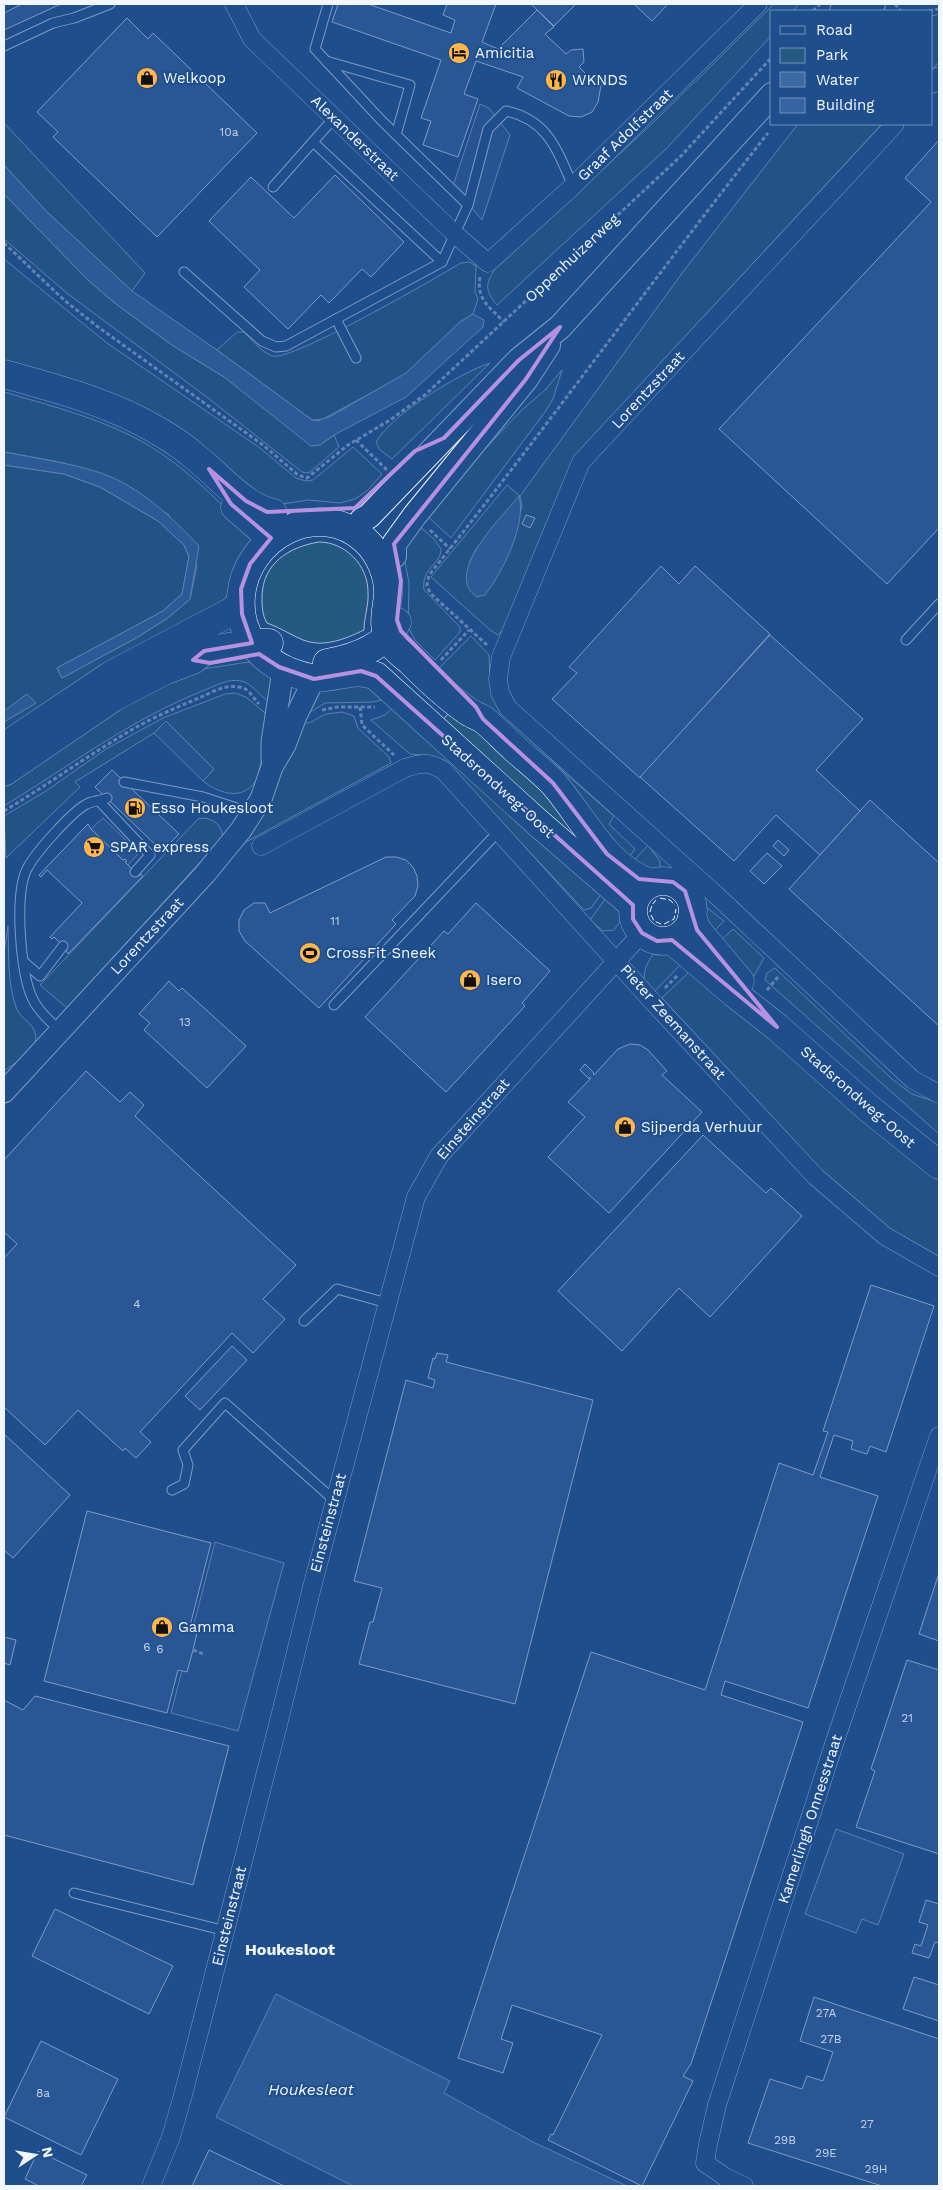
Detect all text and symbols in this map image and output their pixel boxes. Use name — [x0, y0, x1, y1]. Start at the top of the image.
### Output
legend — [770, 10, 933, 125]
text: Road — [816, 21, 853, 39]
hotel icon: Amicitia — [447, 41, 471, 65]
place label: Amicitia — [475, 44, 535, 62]
text: Park — [816, 46, 849, 64]
shop icon: Welkoop — [135, 66, 159, 90]
restaurant icon: WKNDS — [544, 68, 568, 92]
place label: Welkoop — [163, 69, 226, 87]
place label: WKNDS — [572, 71, 628, 89]
text: Water — [816, 71, 859, 89]
street label: Graaf Adolfstraat — [574, 85, 677, 185]
street label: Alexanderstraat — [307, 91, 403, 185]
text: Building — [816, 96, 874, 114]
house number: 10a — [220, 125, 239, 139]
street label: Oppenhuizerweg — [521, 210, 623, 306]
street label: Lorentzstraat — [608, 347, 689, 432]
street label: Stadsrondweg-Oost — [438, 730, 559, 842]
fuel station icon: Esso Houkesloot — [123, 796, 147, 820]
place label: Esso Houkesloot — [151, 799, 274, 817]
supermarket icon: SPAR express — [82, 835, 106, 859]
place label: SPAR express — [110, 838, 209, 856]
street label: Lorentzstraat — [107, 893, 188, 978]
house number: 11 — [330, 914, 340, 928]
sports icon: CrossFit Sneek — [298, 941, 322, 965]
place label: CrossFit Sneek — [326, 944, 437, 962]
street label: Pieter Zeemanstraat — [616, 961, 730, 1084]
shop icon: Isero — [458, 968, 482, 992]
place label: Isero — [486, 971, 522, 989]
house number: 13 — [179, 1015, 191, 1029]
street label: Stadsrondweg-Oost — [797, 1042, 920, 1152]
street label: Einsteinstraat — [433, 1074, 514, 1163]
shop icon: Sijperda Verhuur — [613, 1115, 637, 1139]
place label: Sijperda Verhuur — [641, 1118, 762, 1136]
house number: 4 — [133, 1297, 141, 1311]
street label: Einsteinstraat — [306, 1471, 350, 1575]
shop icon: Gamma — [150, 1615, 174, 1639]
place label: Gamma — [178, 1618, 235, 1636]
house number: 6 — [143, 1640, 151, 1654]
house number: 6 — [156, 1642, 164, 1656]
house number: 21 — [901, 1711, 913, 1725]
street label: Kamerlingh Onnesstraat — [774, 1731, 846, 1906]
street label: Einsteinstraat — [208, 1864, 250, 1968]
district label: Houkesloot — [245, 1940, 335, 1959]
house number: 27A — [816, 2006, 836, 2020]
house number: 27B — [820, 2032, 842, 2046]
water label: Houkesleat — [268, 2080, 355, 2099]
house number: 8a — [36, 2086, 50, 2100]
house number: 27 — [860, 2117, 874, 2131]
north arrow — [10, 2130, 60, 2180]
house number: 29B — [774, 2133, 796, 2147]
text: N — [39, 2146, 57, 2159]
house number: 29E — [815, 2146, 837, 2160]
house number: 29H — [864, 2162, 888, 2176]

